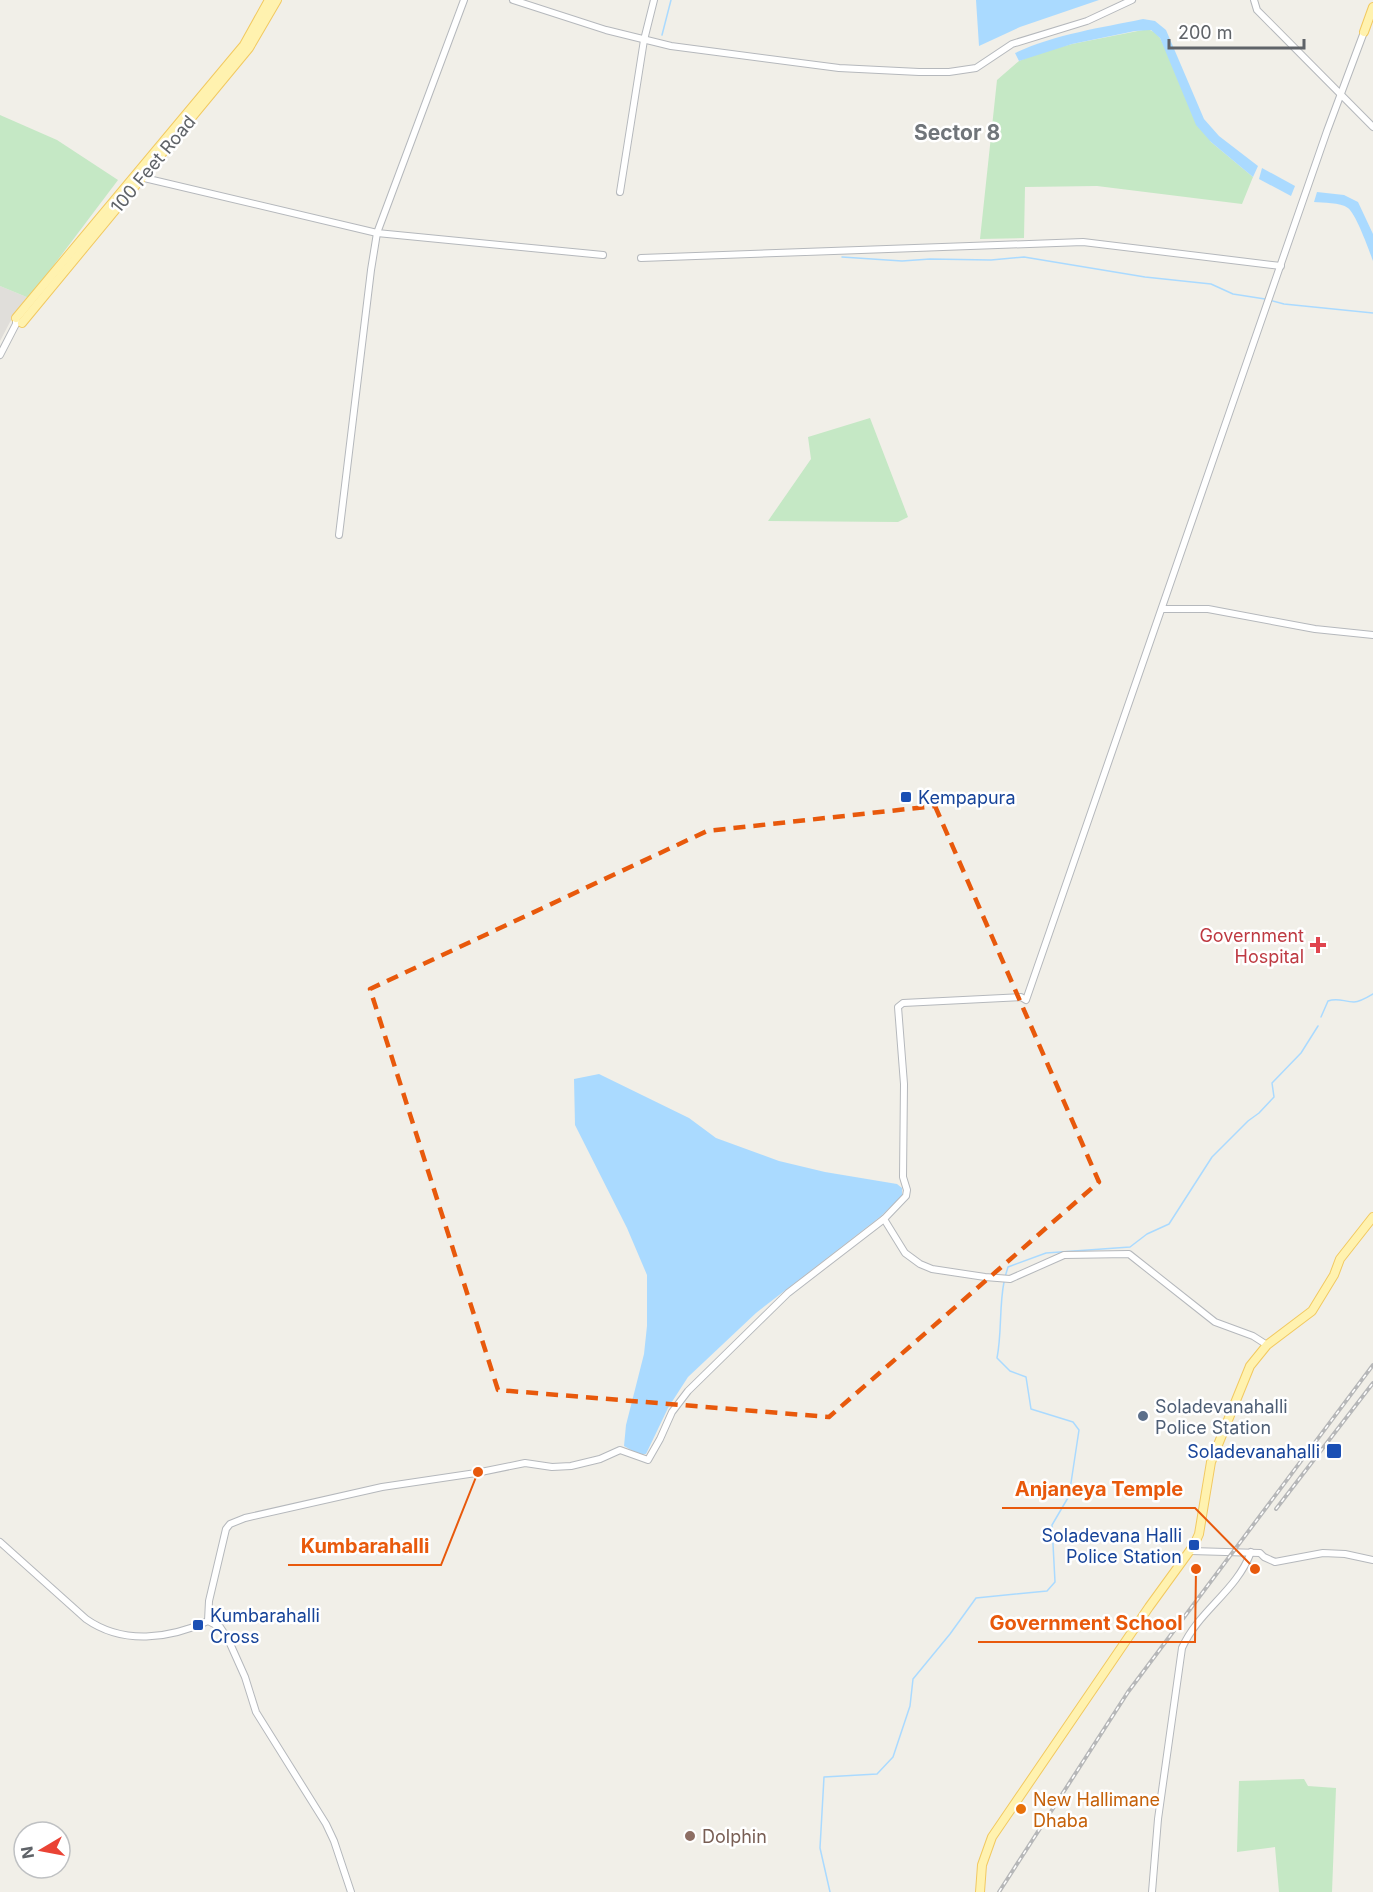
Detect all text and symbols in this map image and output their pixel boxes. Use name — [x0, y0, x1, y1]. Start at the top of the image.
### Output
scale bar — [1169, 12, 1304, 50]
text: 200 m — [1178, 22, 1233, 43]
street label: 100 Feet Road — [106, 111, 200, 217]
district label: Sector 8 — [914, 120, 1000, 145]
place label: Kempapura — [918, 787, 1016, 808]
marker: Kempapura — [899, 790, 913, 804]
place label: Government Hospital — [1199, 925, 1304, 967]
marker: Government Hospital — [1309, 936, 1327, 954]
place label: Soladevanahalli Police Station — [1155, 1396, 1288, 1438]
marker: Soladevanahalli Police Station — [1136, 1409, 1150, 1423]
place label: Soladevanahalli — [1187, 1441, 1320, 1462]
marker: Soladevanahalli — [1325, 1442, 1343, 1460]
callout: Anjaneya Temple — [1002, 1470, 1195, 1508]
text: Anjaneya Temple — [1015, 1477, 1183, 1501]
place label: Soladevana Halli Police Station — [1042, 1525, 1182, 1567]
callout: Kumbarahalli — [288, 1527, 441, 1565]
text: Kumbarahalli — [301, 1534, 429, 1558]
marker: Soladevana Halli Police Station — [1187, 1538, 1201, 1552]
callout: Government School — [978, 1604, 1195, 1642]
place label: Kumbarahalli Cross — [210, 1605, 320, 1647]
text: Government School — [989, 1611, 1183, 1635]
marker: Kumbarahalli Cross — [191, 1618, 205, 1632]
place label: New Hallimane Dhaba — [1033, 1789, 1160, 1831]
marker: New Hallimane Dhaba — [1014, 1802, 1028, 1816]
north arrow — [12, 1820, 72, 1880]
place label: Dolphin — [702, 1826, 767, 1847]
marker: Dolphin — [683, 1829, 697, 1843]
text: N — [16, 1845, 38, 1860]

